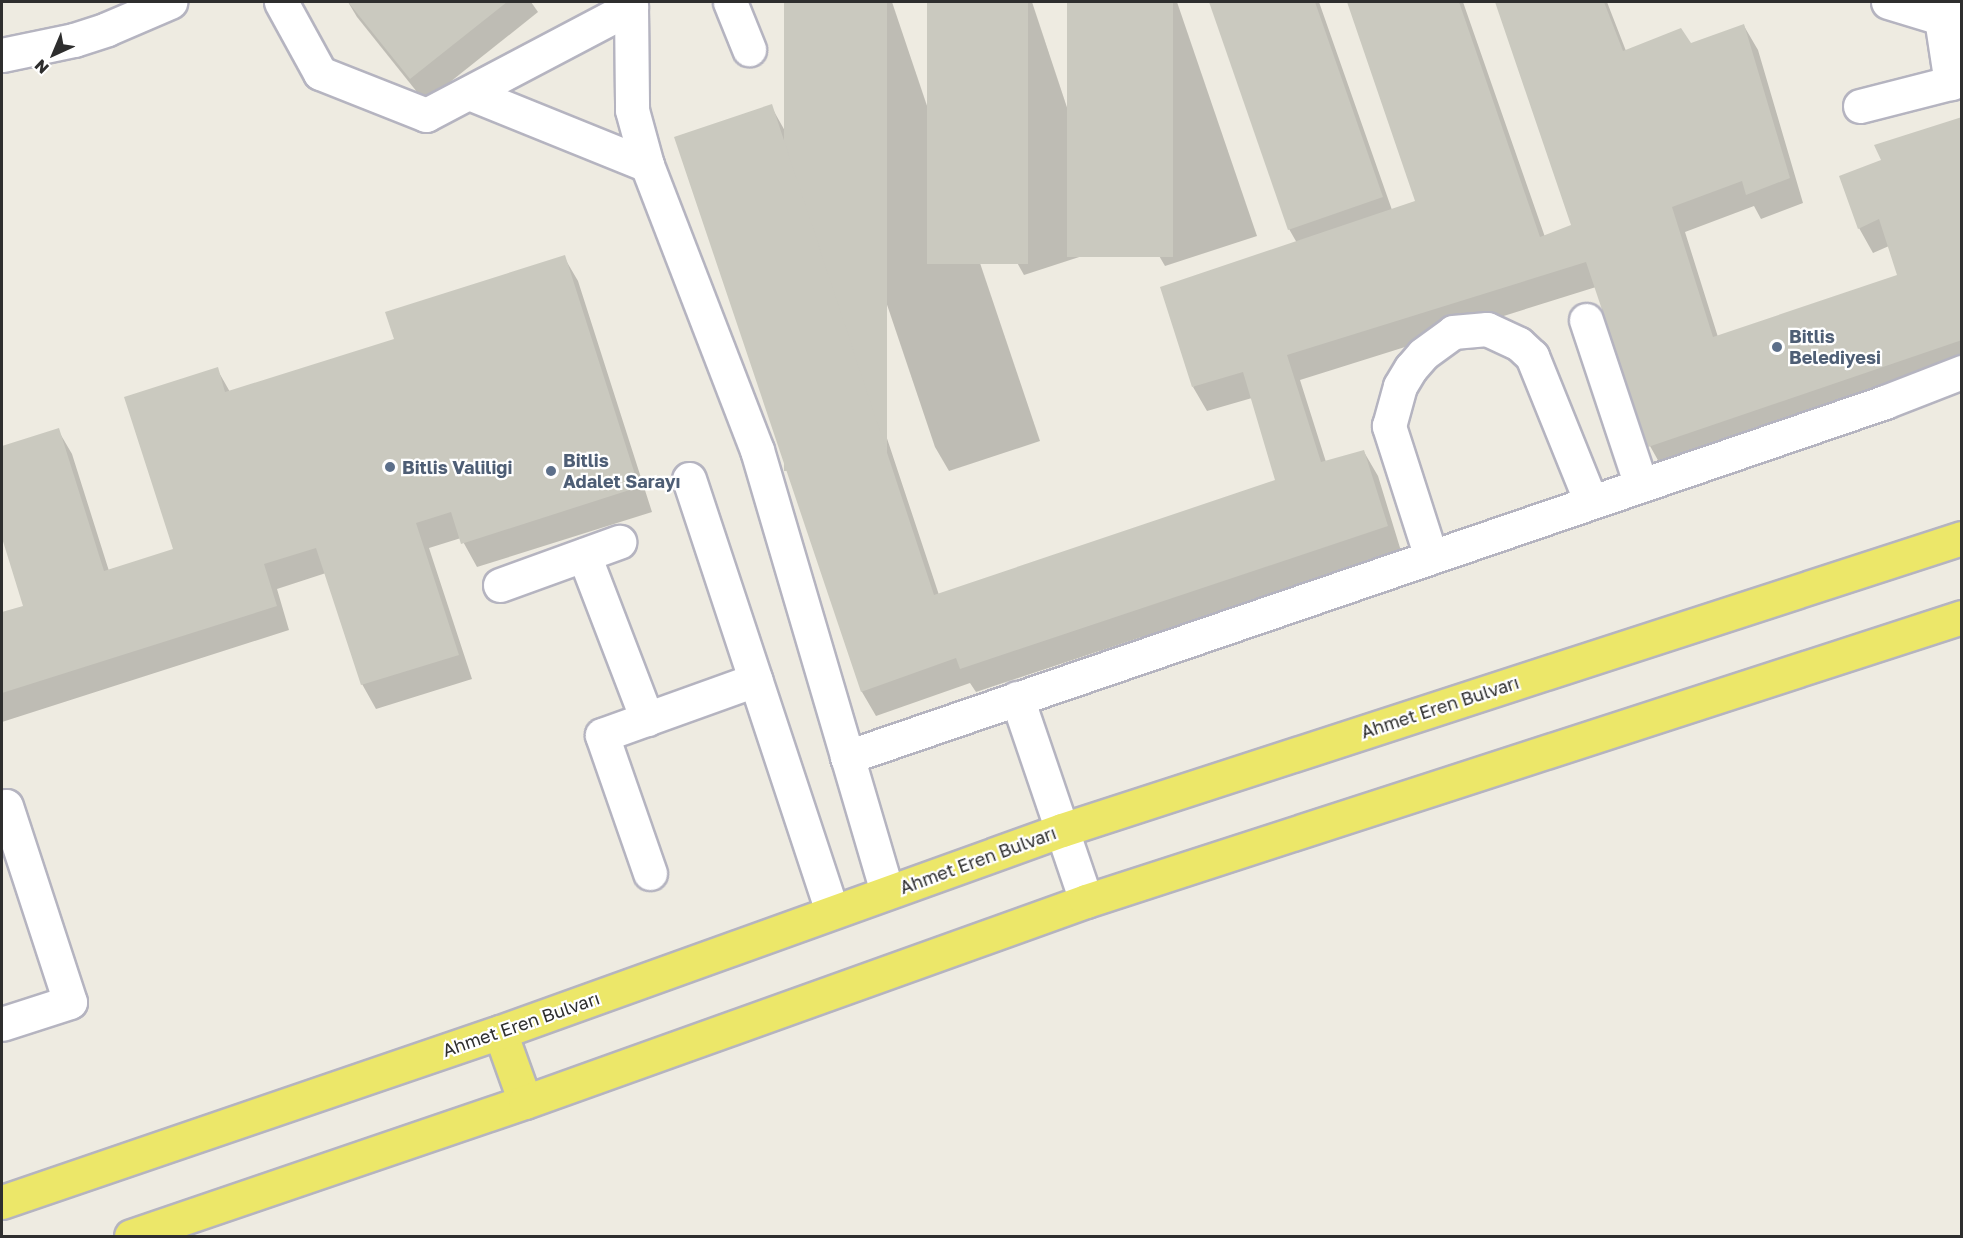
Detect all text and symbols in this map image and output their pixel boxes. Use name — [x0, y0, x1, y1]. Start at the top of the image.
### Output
north arrow — [24, 24, 84, 84]
text: N — [30, 56, 53, 78]
place label: Bitlis Belediyesi — [1789, 326, 1881, 368]
marker: Bitlis Belediyesi — [1770, 340, 1784, 354]
place label: Bitlis Adalet Sarayı — [563, 450, 680, 492]
place label: Bitlis Valiliği — [402, 456, 512, 478]
marker: Bitlis Valiliği — [383, 460, 397, 474]
marker: Bitlis Adalet Sarayı — [544, 464, 558, 478]
street label: Ahmet Eren Bulvarı — [1358, 671, 1522, 743]
street label: Ahmet Eren Bulvarı — [897, 822, 1059, 898]
street label: Ahmet Eren Bulvarı — [440, 987, 602, 1061]

